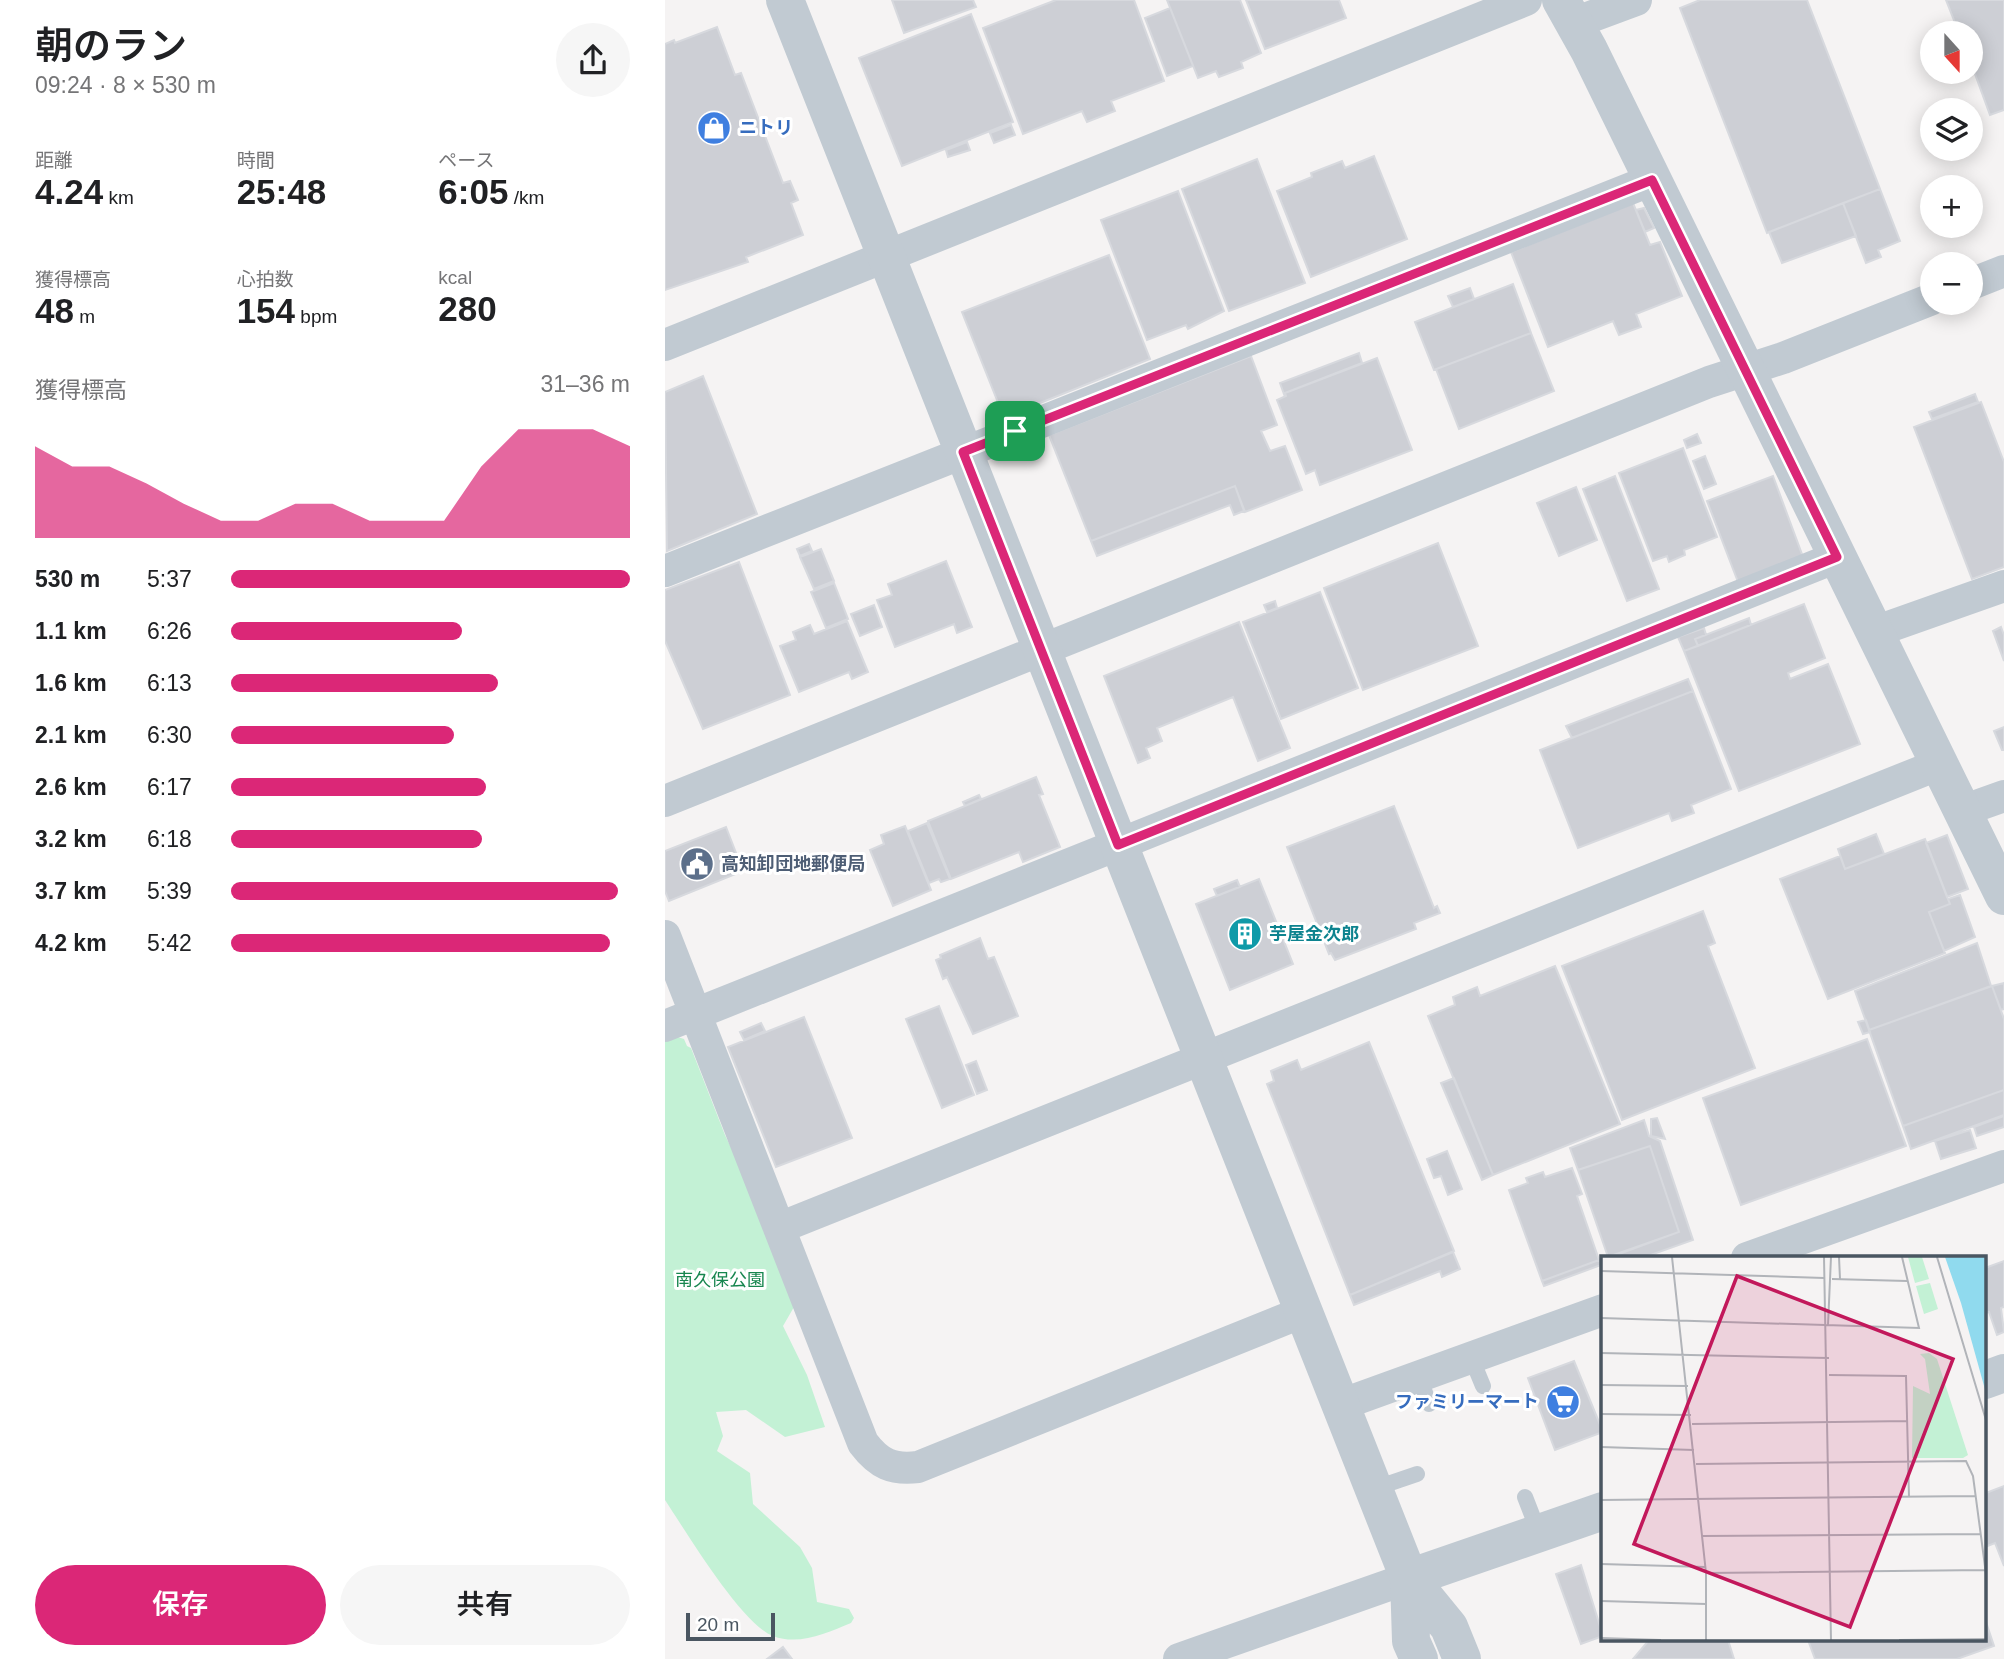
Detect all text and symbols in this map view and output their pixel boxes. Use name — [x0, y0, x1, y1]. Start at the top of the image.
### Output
north arrow — [1920, 21, 1983, 84]
map controls — [1920, 21, 1983, 315]
button: share — [556, 23, 630, 97]
text: 朝のラン — [35, 25, 187, 67]
text: 09:24 · 8 × 530 m — [35, 72, 216, 98]
button: layers — [1920, 98, 1983, 161]
shop icon: ニトリ — [695, 109, 733, 147]
place label: ニトリ — [739, 118, 793, 138]
text: 距離 — [35, 150, 73, 171]
text: 時間 — [237, 150, 275, 171]
text: ペース — [438, 150, 494, 171]
text: 4.24 — [35, 172, 103, 211]
text: 25:48 — [237, 172, 326, 211]
text: 6:05 — [438, 172, 508, 211]
button: + — [1920, 175, 1983, 238]
text: km — [103, 187, 134, 208]
text: /km — [508, 187, 544, 208]
button: − — [1920, 252, 1983, 315]
text: kcal — [438, 267, 472, 288]
text: 獲得標高 — [35, 269, 111, 290]
text: 心拍数 — [237, 269, 294, 290]
text: 280 — [438, 289, 497, 328]
text: 48 — [35, 291, 74, 330]
text: 154 — [237, 291, 295, 330]
text: m — [74, 306, 95, 327]
text: bpm — [295, 306, 337, 327]
text: 31–36 m — [540, 371, 630, 397]
text: 獲得標高 — [35, 377, 127, 403]
pin — [985, 401, 1045, 461]
icon: arrive — [996, 412, 1034, 450]
text: 530 m — [35, 566, 100, 592]
text: 5:37 — [147, 566, 192, 592]
text: 1.1 km — [35, 618, 107, 644]
text: 6:26 — [147, 618, 192, 644]
text: 1.6 km — [35, 670, 107, 696]
text: 6:13 — [147, 670, 192, 696]
text: 2.1 km — [35, 722, 107, 748]
text: 6:30 — [147, 722, 192, 748]
text: 2.6 km — [35, 774, 107, 800]
text: 6:17 — [147, 774, 192, 800]
text: 3.2 km — [35, 826, 107, 852]
text: 6:18 — [147, 826, 192, 852]
public building icon: 高知卸団地郵便局 — [678, 845, 716, 883]
place label: 高知卸団地郵便局 — [721, 853, 865, 874]
text: 3.7 km — [35, 878, 107, 904]
text: 5:39 — [147, 878, 192, 904]
building icon: 芋屋金次郎 — [1226, 915, 1264, 953]
place label: 芋屋金次郎 — [1269, 924, 1359, 944]
text: 4.2 km — [35, 930, 107, 956]
text: 5:42 — [147, 930, 192, 956]
inset map — [1601, 1256, 1987, 1642]
park label: 南久保公園 — [675, 1270, 765, 1290]
supermarket icon: ファミリーマート — [1544, 1383, 1582, 1421]
place label: ファミリーマート — [1395, 1392, 1539, 1412]
button: 保存 — [35, 1565, 326, 1645]
button: 共有 — [340, 1565, 630, 1645]
scale bar — [686, 1610, 775, 1642]
text: 20 m — [697, 1614, 739, 1635]

